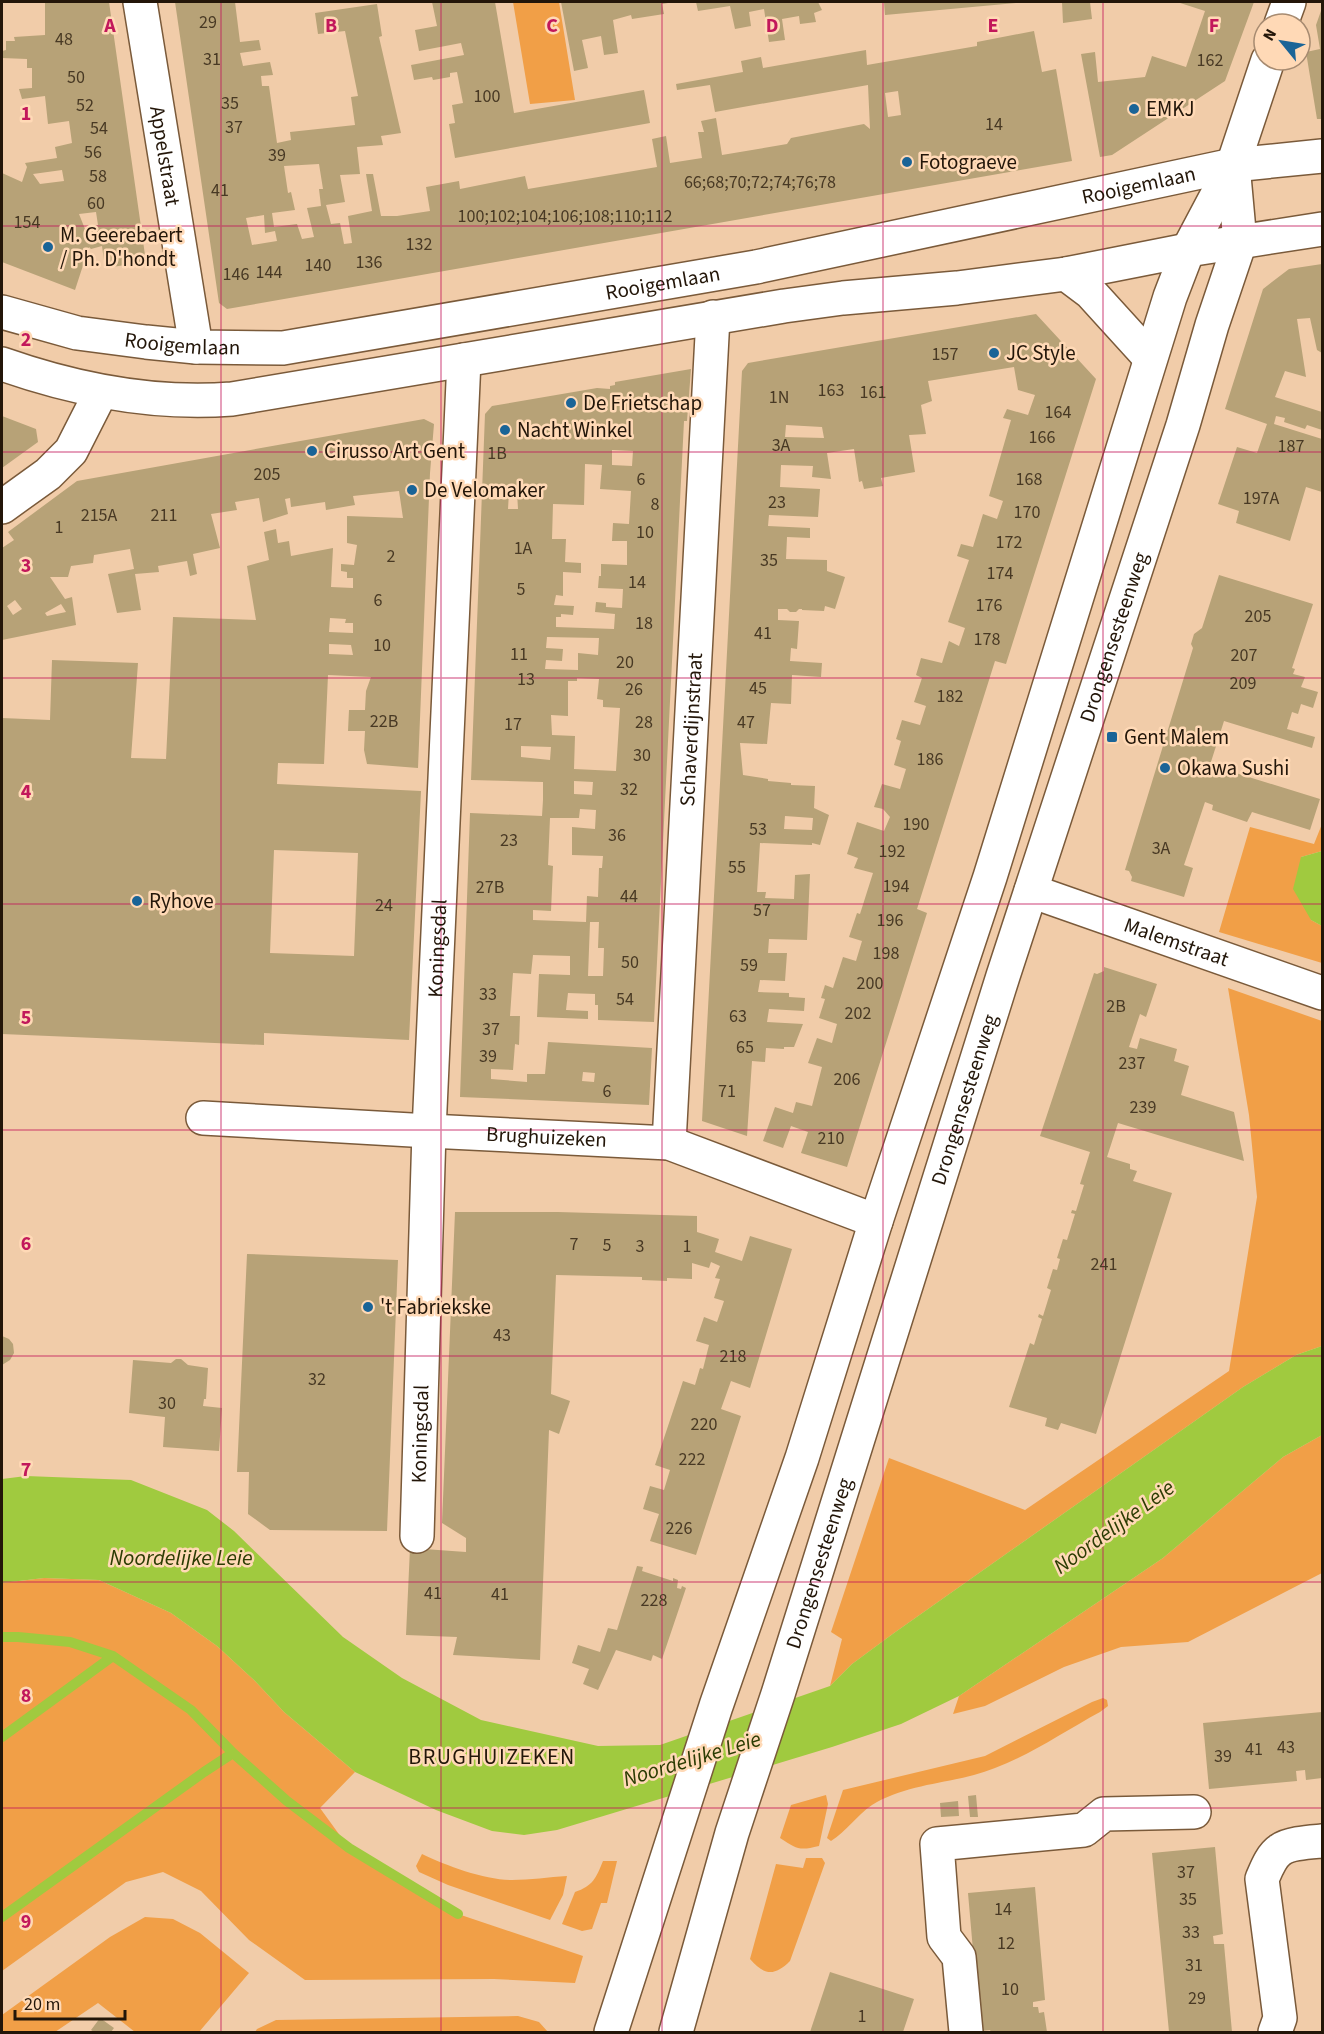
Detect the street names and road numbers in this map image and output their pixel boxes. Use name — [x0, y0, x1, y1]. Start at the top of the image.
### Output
street label: Appelstraat — [142, 104, 188, 208]
street label: Rooigemlaan — [1079, 158, 1199, 212]
street label: Rooigemlaan — [603, 258, 722, 308]
street label: Rooigemlaan — [123, 324, 240, 363]
street label: Drongensesteenweg — [1072, 548, 1156, 726]
street label: Schaverdijnstraat — [672, 652, 710, 807]
street label: Koningsdal — [420, 898, 455, 998]
street label: Malemstraat — [1120, 910, 1233, 974]
street label: Drongensesteenweg — [923, 1010, 1005, 1189]
street label: Brughuizeken — [485, 1119, 608, 1155]
street label: Koningsdal — [404, 1384, 436, 1484]
street label: Drongensesteenweg — [778, 1474, 860, 1653]

